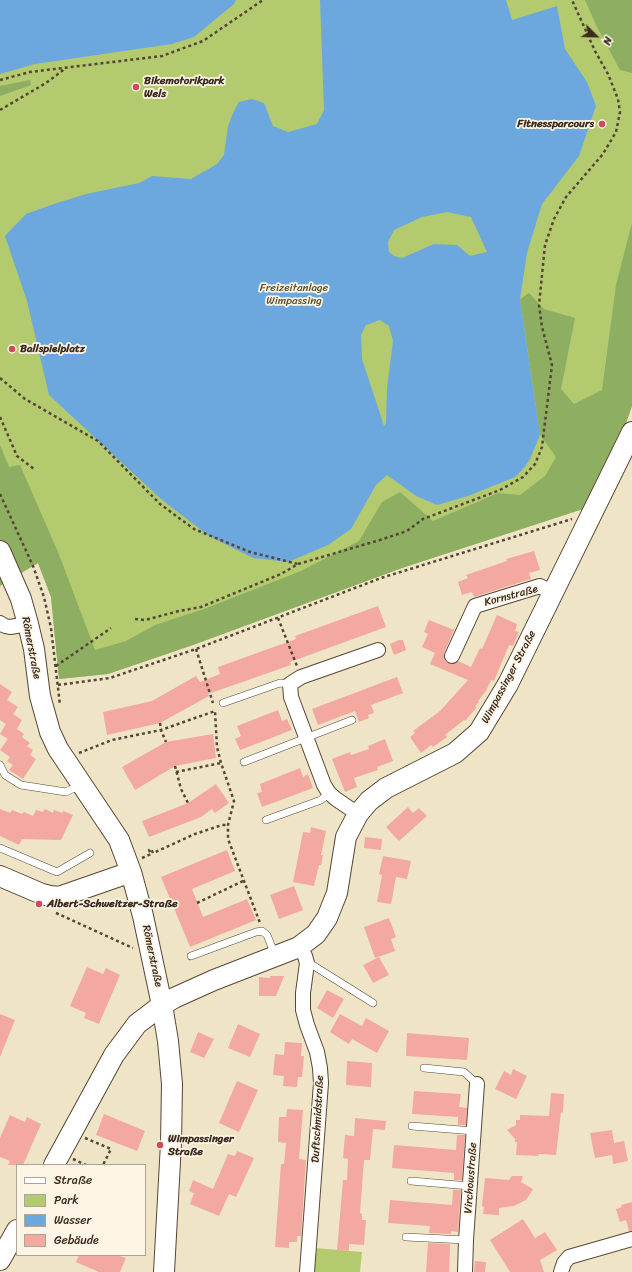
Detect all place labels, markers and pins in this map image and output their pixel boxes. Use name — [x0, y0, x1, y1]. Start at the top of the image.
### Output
place label: Bikemotorikpark Wels — [144, 74, 224, 100]
marker: Bikemotorikpark Wels — [131, 82, 141, 92]
place label: Fitnessparcours — [517, 117, 594, 131]
marker: Fitnessparcours — [597, 119, 607, 129]
place label: Ballspielplatz — [20, 342, 85, 356]
marker: Ballspielplatz — [7, 344, 17, 354]
place label: Albert-Schweitzer-Straße — [47, 897, 178, 911]
marker: Albert-Schweitzer-Straße — [34, 899, 44, 909]
place label: Wimpassinger Straße — [168, 1132, 234, 1158]
marker: Wimpassinger Straße — [155, 1140, 165, 1150]

